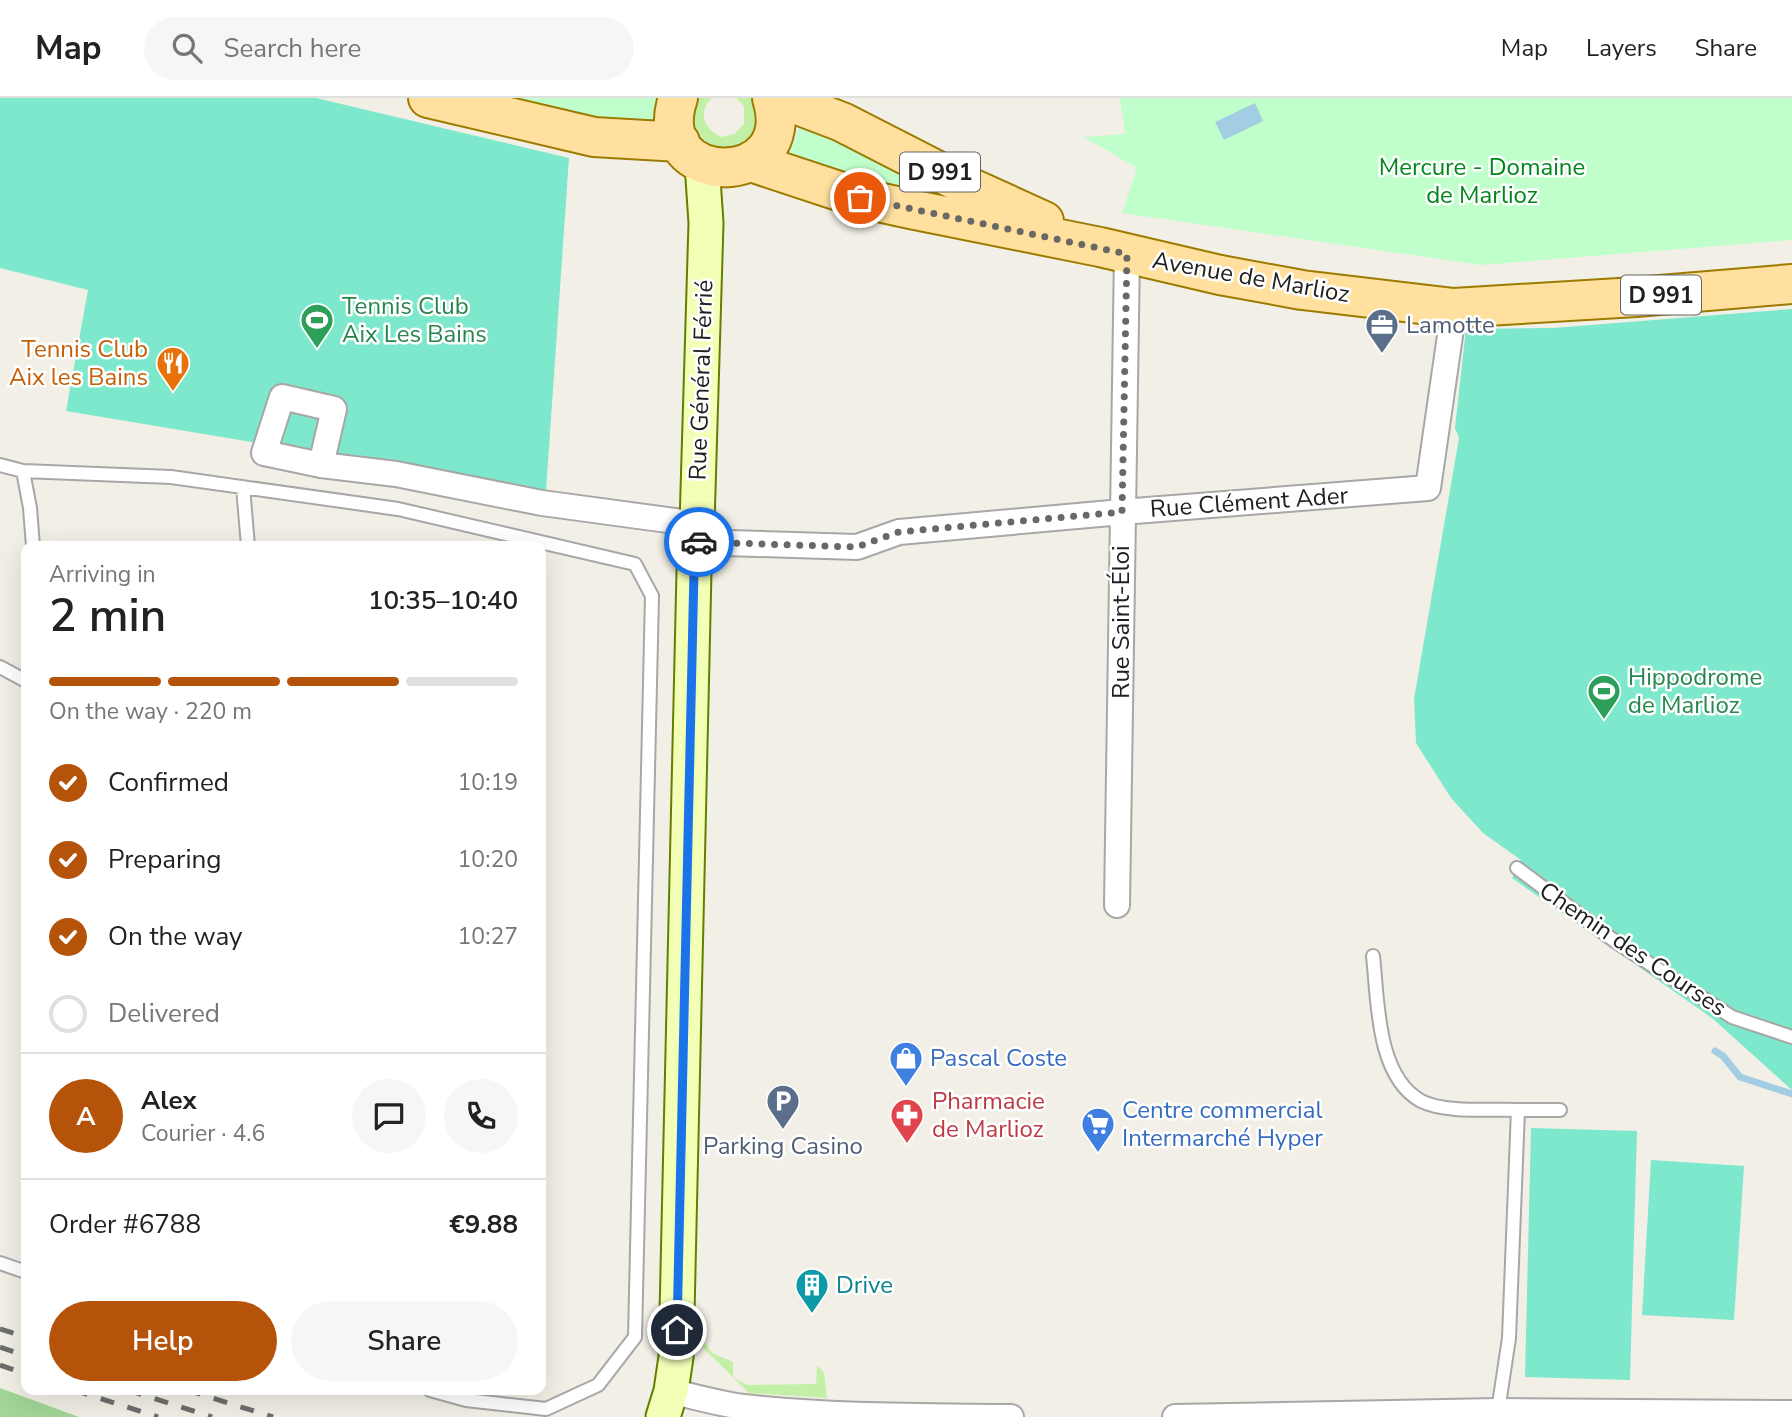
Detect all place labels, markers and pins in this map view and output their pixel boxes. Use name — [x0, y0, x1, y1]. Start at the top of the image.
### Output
pin — [830, 168, 890, 228]
place label: Tennis Club Aix Les Bains — [342, 290, 487, 350]
sports icon: Tennis Club Aix Les Bains — [298, 301, 336, 350]
office icon: Lamotte — [1363, 306, 1401, 355]
place label: Lamotte — [1406, 309, 1495, 341]
place label: Tennis Club Aix les Bains — [9, 333, 148, 393]
restaurant icon: Tennis Club Aix les Bains — [154, 344, 192, 393]
place label: Hippodrome de Marlioz — [1628, 661, 1762, 721]
sports icon: Hippodrome de Marlioz — [1585, 672, 1623, 721]
shop icon: Pascal Coste — [887, 1039, 925, 1088]
place label: Pascal Coste — [930, 1042, 1067, 1074]
parking icon: Parking Casino — [764, 1082, 802, 1131]
place label: Pharmacie de Marlioz — [932, 1085, 1045, 1145]
place label: Centre commercial Intermarché Hyper — [1122, 1094, 1323, 1154]
pharmacy icon: Pharmacie de Marlioz — [888, 1096, 926, 1145]
supermarket icon: Centre commercial Intermarché Hyper — [1079, 1105, 1117, 1154]
place label: Parking Casino — [703, 1130, 863, 1162]
building icon: Drive — [793, 1266, 831, 1315]
place label: Drive — [836, 1269, 893, 1301]
pin — [647, 1300, 707, 1360]

